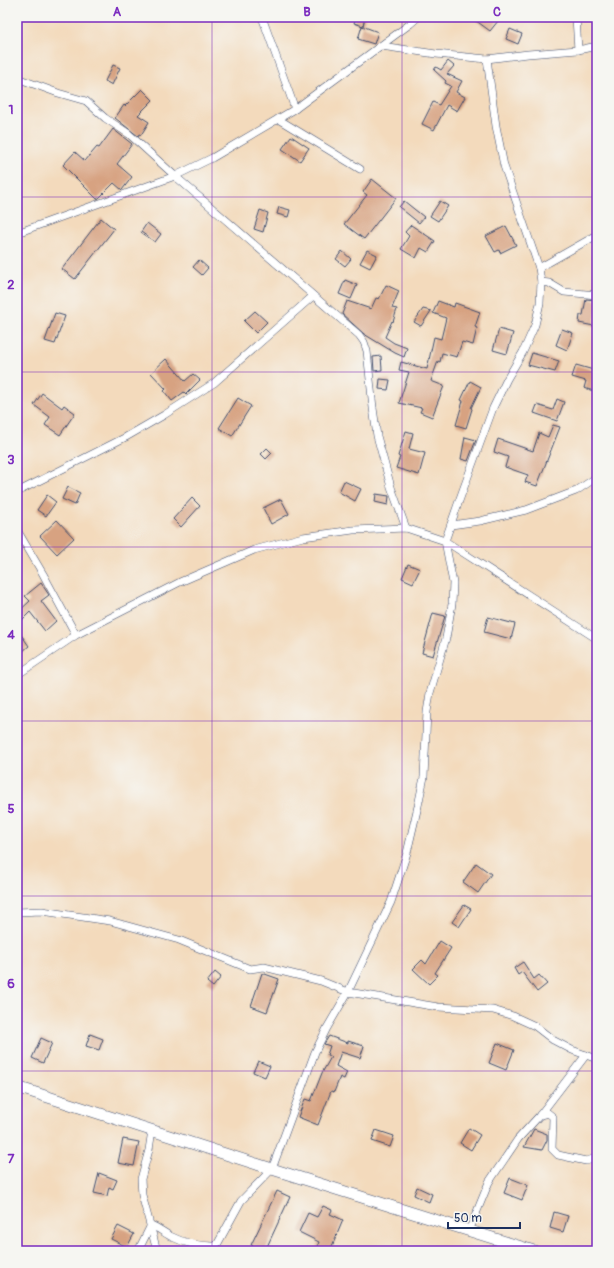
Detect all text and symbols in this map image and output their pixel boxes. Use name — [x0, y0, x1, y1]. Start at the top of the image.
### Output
text: A — [113, 4, 122, 20]
text: B — [303, 4, 311, 20]
text: C — [493, 4, 501, 20]
text: 1 — [8, 102, 14, 118]
text: 2 — [7, 277, 15, 293]
text: 3 — [7, 452, 15, 468]
text: 4 — [7, 627, 15, 643]
text: 5 — [7, 801, 15, 817]
text: 6 — [7, 976, 15, 992]
text: 7 — [8, 1151, 15, 1167]
scale bar — [448, 1204, 520, 1230]
text: 50 m — [454, 1211, 482, 1226]

